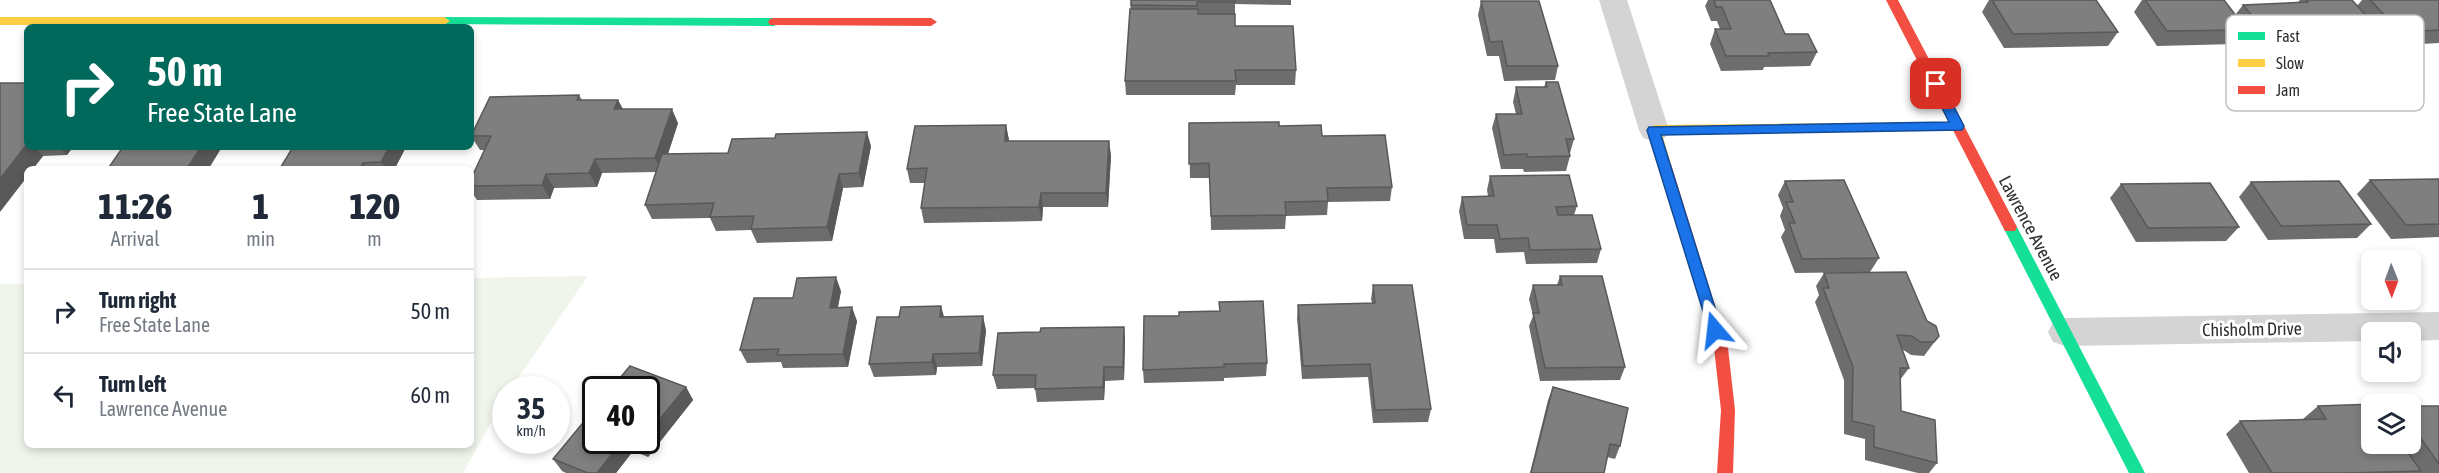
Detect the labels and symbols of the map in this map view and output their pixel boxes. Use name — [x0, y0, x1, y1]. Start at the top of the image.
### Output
legend — [2226, 15, 2424, 111]
text: Fast — [2276, 27, 2300, 45]
text: Slow — [2276, 54, 2304, 72]
pin — [1910, 58, 1961, 109]
text: Jam — [2276, 81, 2300, 99]
street label: Lawrence Avenue — [1995, 172, 2067, 284]
north arrow — [2361, 250, 2421, 310]
position arrow — [1683, 298, 1747, 362]
street label: Chisholm Drive — [2202, 318, 2302, 340]
speed limit sign: 40 — [582, 376, 660, 454]

